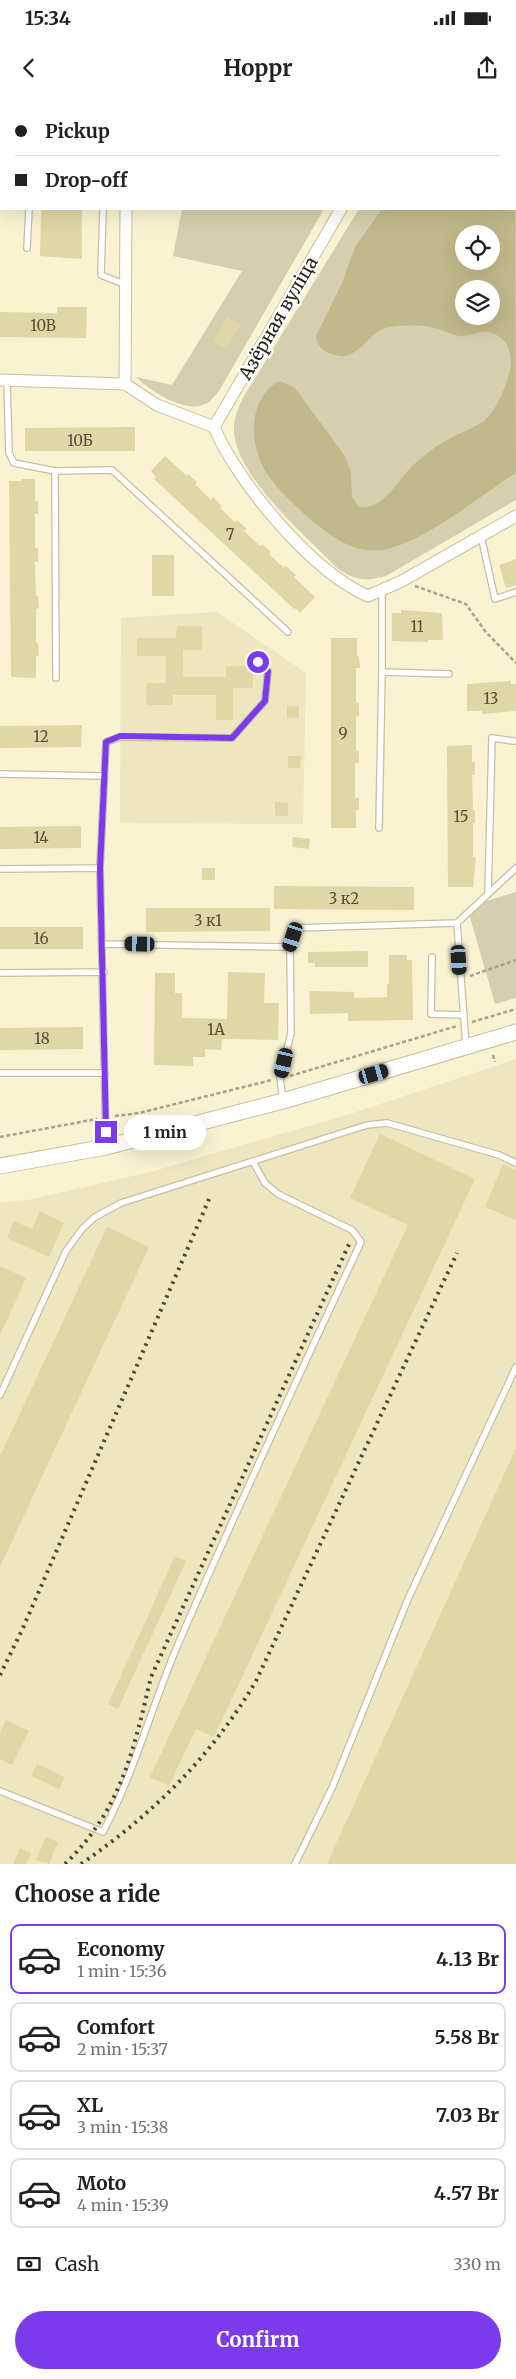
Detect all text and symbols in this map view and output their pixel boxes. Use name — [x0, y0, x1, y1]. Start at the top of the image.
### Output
text: 15:34 — [25, 6, 71, 30]
icon: back — [15, 54, 43, 82]
text: Hoppr — [224, 54, 292, 82]
icon: share — [473, 54, 501, 82]
text: Pickup — [45, 119, 110, 143]
text: Drop-off — [45, 168, 127, 192]
map controls — [455, 225, 500, 325]
button: locate — [455, 225, 500, 270]
street label: Азёрная вуліца — [233, 252, 323, 385]
button: layers — [455, 280, 500, 325]
house number: 10В — [30, 316, 56, 335]
house number: 10Б — [67, 431, 93, 450]
house number: 7 — [226, 525, 235, 544]
house number: 11 — [410, 617, 424, 636]
route start — [247, 651, 269, 673]
house number: 13 — [484, 689, 498, 708]
house number: 9 — [338, 724, 348, 743]
house number: 12 — [33, 727, 49, 746]
house number: 15 — [453, 807, 469, 826]
house number: 14 — [33, 828, 49, 847]
house number: 3 к2 — [329, 889, 359, 908]
house number: 3 к1 — [194, 911, 222, 930]
car — [281, 920, 304, 954]
house number: 16 — [33, 929, 49, 948]
car — [124, 936, 155, 952]
car — [450, 945, 467, 975]
house number: 1А — [207, 1020, 225, 1039]
house number: 18 — [34, 1029, 50, 1048]
car — [273, 1047, 294, 1079]
car — [357, 1063, 390, 1085]
callout: 1 min — [124, 1114, 206, 1150]
route end — [95, 1121, 117, 1143]
text: 1 min — [143, 1122, 187, 1142]
text: Choose a ride — [15, 1880, 160, 1908]
icon: car — [17, 1937, 62, 1982]
text: Economy — [77, 1937, 165, 1961]
text: 4.13 Br — [436, 1947, 499, 1971]
text: 1 min · 15:36 — [77, 1961, 166, 1981]
icon: car — [17, 2015, 62, 2060]
text: Comfort — [77, 2015, 155, 2039]
text: 5.58 Br — [434, 2025, 499, 2049]
text: 2 min · 15:37 — [77, 2039, 168, 2059]
icon: car — [17, 2093, 62, 2138]
text: XL — [77, 2093, 103, 2117]
text: 7.03 Br — [436, 2103, 499, 2127]
text: 3 min · 15:38 — [77, 2117, 168, 2137]
icon: car — [17, 2171, 62, 2216]
text: Moto — [77, 2171, 126, 2195]
text: 4.57 Br — [434, 2181, 499, 2205]
text: 4 min · 15:39 — [77, 2195, 169, 2215]
icon: cash — [15, 2250, 43, 2278]
text: Cash — [55, 2252, 99, 2276]
text: 330 m — [454, 2254, 501, 2274]
button: Confirm — [15, 2311, 501, 2369]

